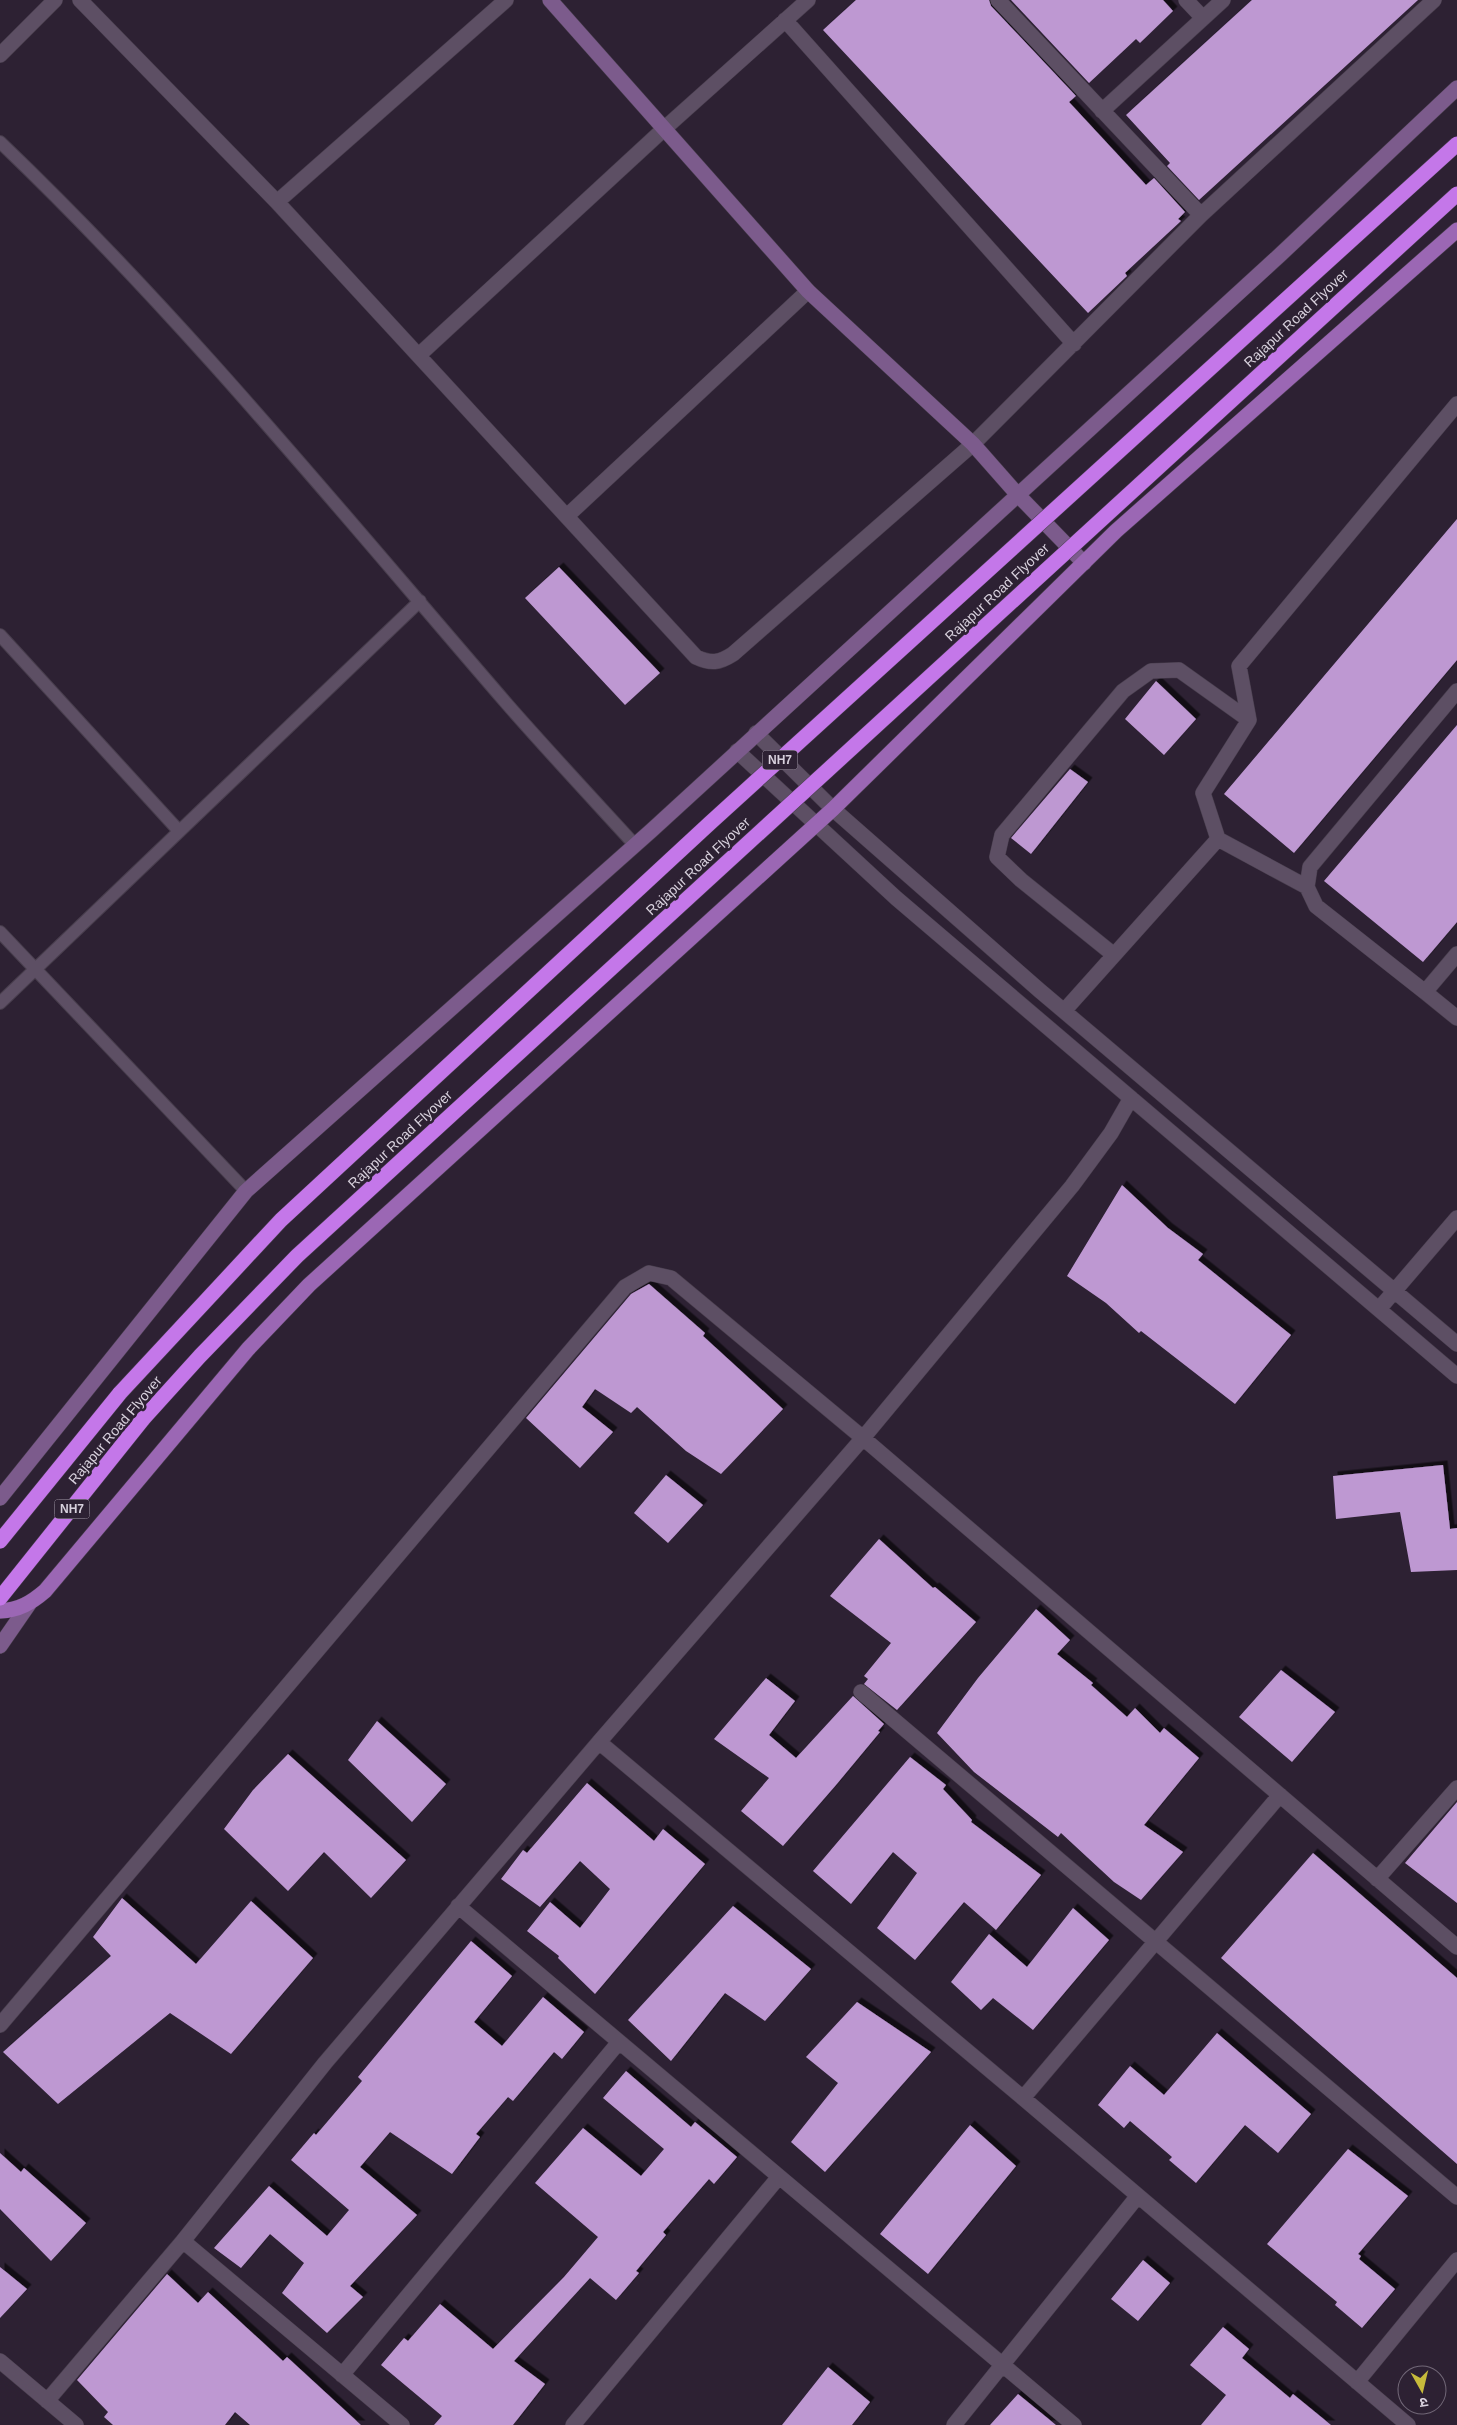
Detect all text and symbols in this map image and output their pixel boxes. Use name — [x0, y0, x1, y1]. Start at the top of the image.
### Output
street label: Rajapur Road Flyover — [1241, 265, 1351, 370]
street label: Rajapur Road Flyover — [942, 539, 1052, 644]
road number: NH7 — [762, 750, 798, 770]
street label: Rajapur Road Flyover — [643, 813, 753, 918]
street label: Rajapur Road Flyover — [345, 1086, 455, 1191]
street label: Rajapur Road Flyover — [65, 1372, 165, 1487]
road number: NH7 — [54, 1500, 90, 1518]
north arrow — [1397, 2365, 1447, 2415]
text: उ — [1418, 2394, 1429, 2411]

